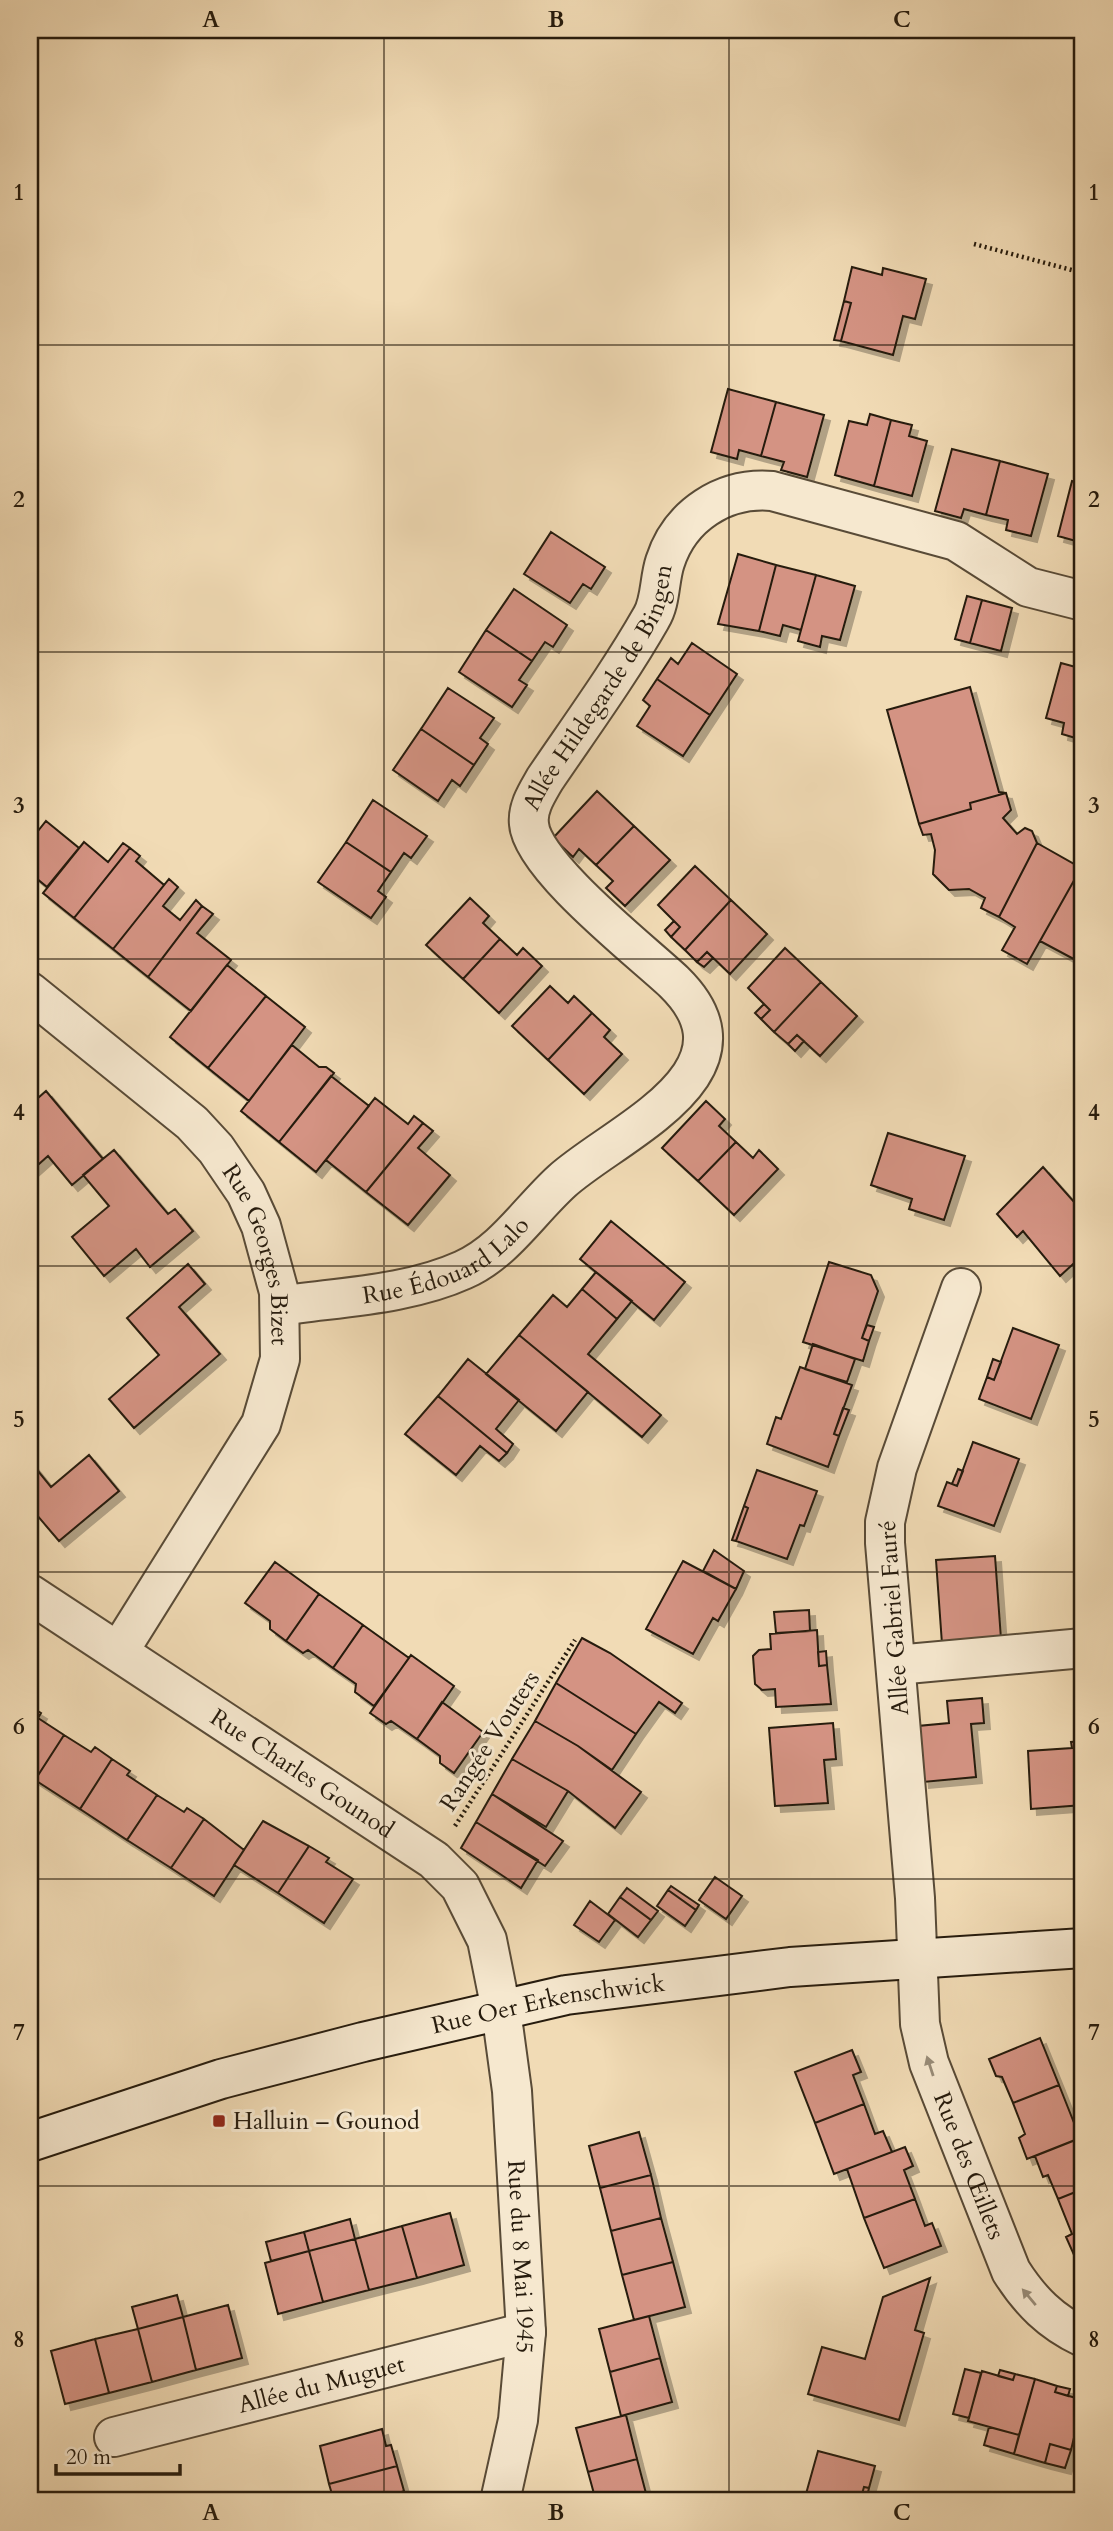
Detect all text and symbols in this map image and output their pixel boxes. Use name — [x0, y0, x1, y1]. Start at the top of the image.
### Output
text: A — [202, 4, 220, 35]
text: B — [548, 4, 564, 35]
text: C — [893, 4, 911, 35]
text: 1 — [13, 177, 25, 208]
text: 1 — [1088, 177, 1100, 208]
text: 2 — [13, 484, 25, 515]
text: 2 — [1088, 484, 1100, 515]
street label: Allée Hildegarde de Bingen — [515, 561, 680, 816]
text: 3 — [13, 790, 25, 821]
text: 3 — [1088, 790, 1100, 821]
text: 4 — [13, 1097, 25, 1128]
text: 4 — [1088, 1097, 1100, 1128]
street label: Rue Georges Bizet — [214, 1157, 296, 1346]
street label: Rue Édouard Lalo — [360, 1209, 536, 1312]
text: 5 — [13, 1404, 25, 1435]
text: 5 — [1088, 1404, 1100, 1435]
street label: Allée Gabriel Fauré — [871, 1519, 917, 1717]
street label: Rangée Vouters — [432, 1664, 548, 1818]
street label: Rue Charles Gounod — [204, 1701, 401, 1846]
text: 6 — [13, 1711, 25, 1742]
text: 6 — [1088, 1711, 1100, 1742]
street label: Rue Oer Erkenschwick — [428, 1966, 667, 2042]
text: 7 — [13, 2017, 25, 2048]
text: 7 — [1088, 2017, 1100, 2048]
one-way arrow — [925, 2055, 935, 2076]
street label: Rue des Œillets — [926, 2087, 1013, 2244]
place label: Halluin – Gounod — [233, 2105, 420, 2138]
marker: Halluin – Gounod — [211, 2113, 227, 2129]
street label: Rue du 8 Mai 1945 — [500, 2159, 543, 2355]
one-way arrow — [1022, 2288, 1037, 2305]
text: 8 — [13, 2324, 25, 2355]
text: 8 — [1088, 2324, 1100, 2355]
street label: Allée du Muguet — [235, 2347, 409, 2421]
scale bar — [56, 2433, 180, 2477]
text: 20 m — [66, 2443, 111, 2472]
text: A — [202, 2497, 220, 2528]
text: B — [548, 2497, 564, 2528]
text: C — [893, 2497, 911, 2528]

